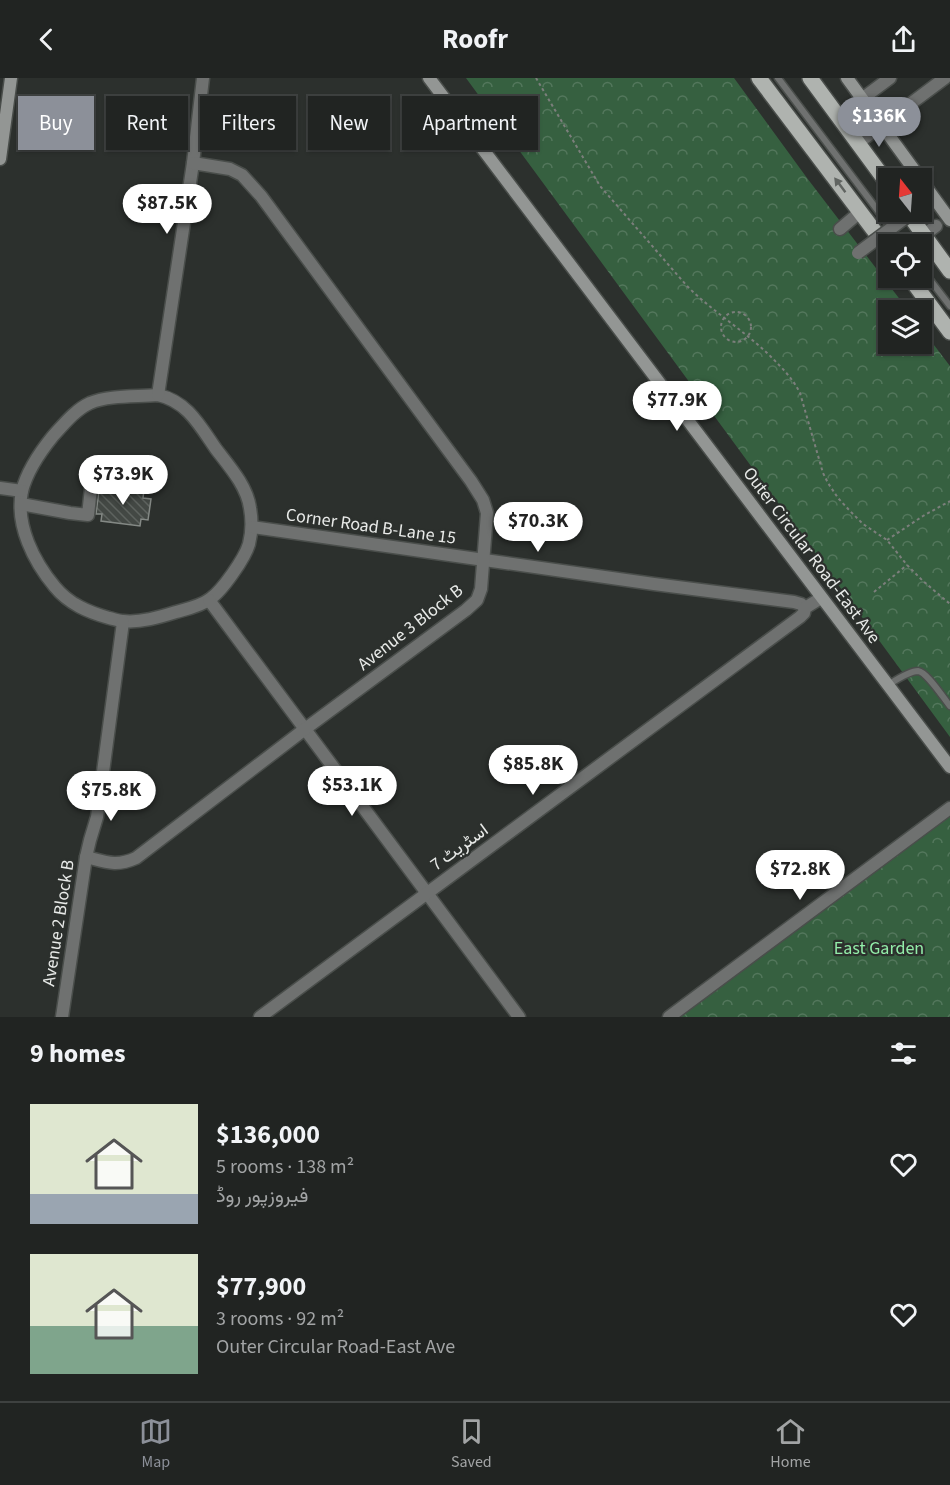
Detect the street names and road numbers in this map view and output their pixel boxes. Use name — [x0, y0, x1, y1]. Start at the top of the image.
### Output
street label: Outer Circular Road-East Ave — [737, 462, 886, 649]
street label: Corner Road B-Lane 15 — [284, 502, 458, 551]
street label: Avenue 3 Block B — [352, 578, 468, 677]
street label: اسٹریٹ 7 — [425, 818, 493, 877]
street label: Avenue 2 Block B — [36, 858, 81, 988]

